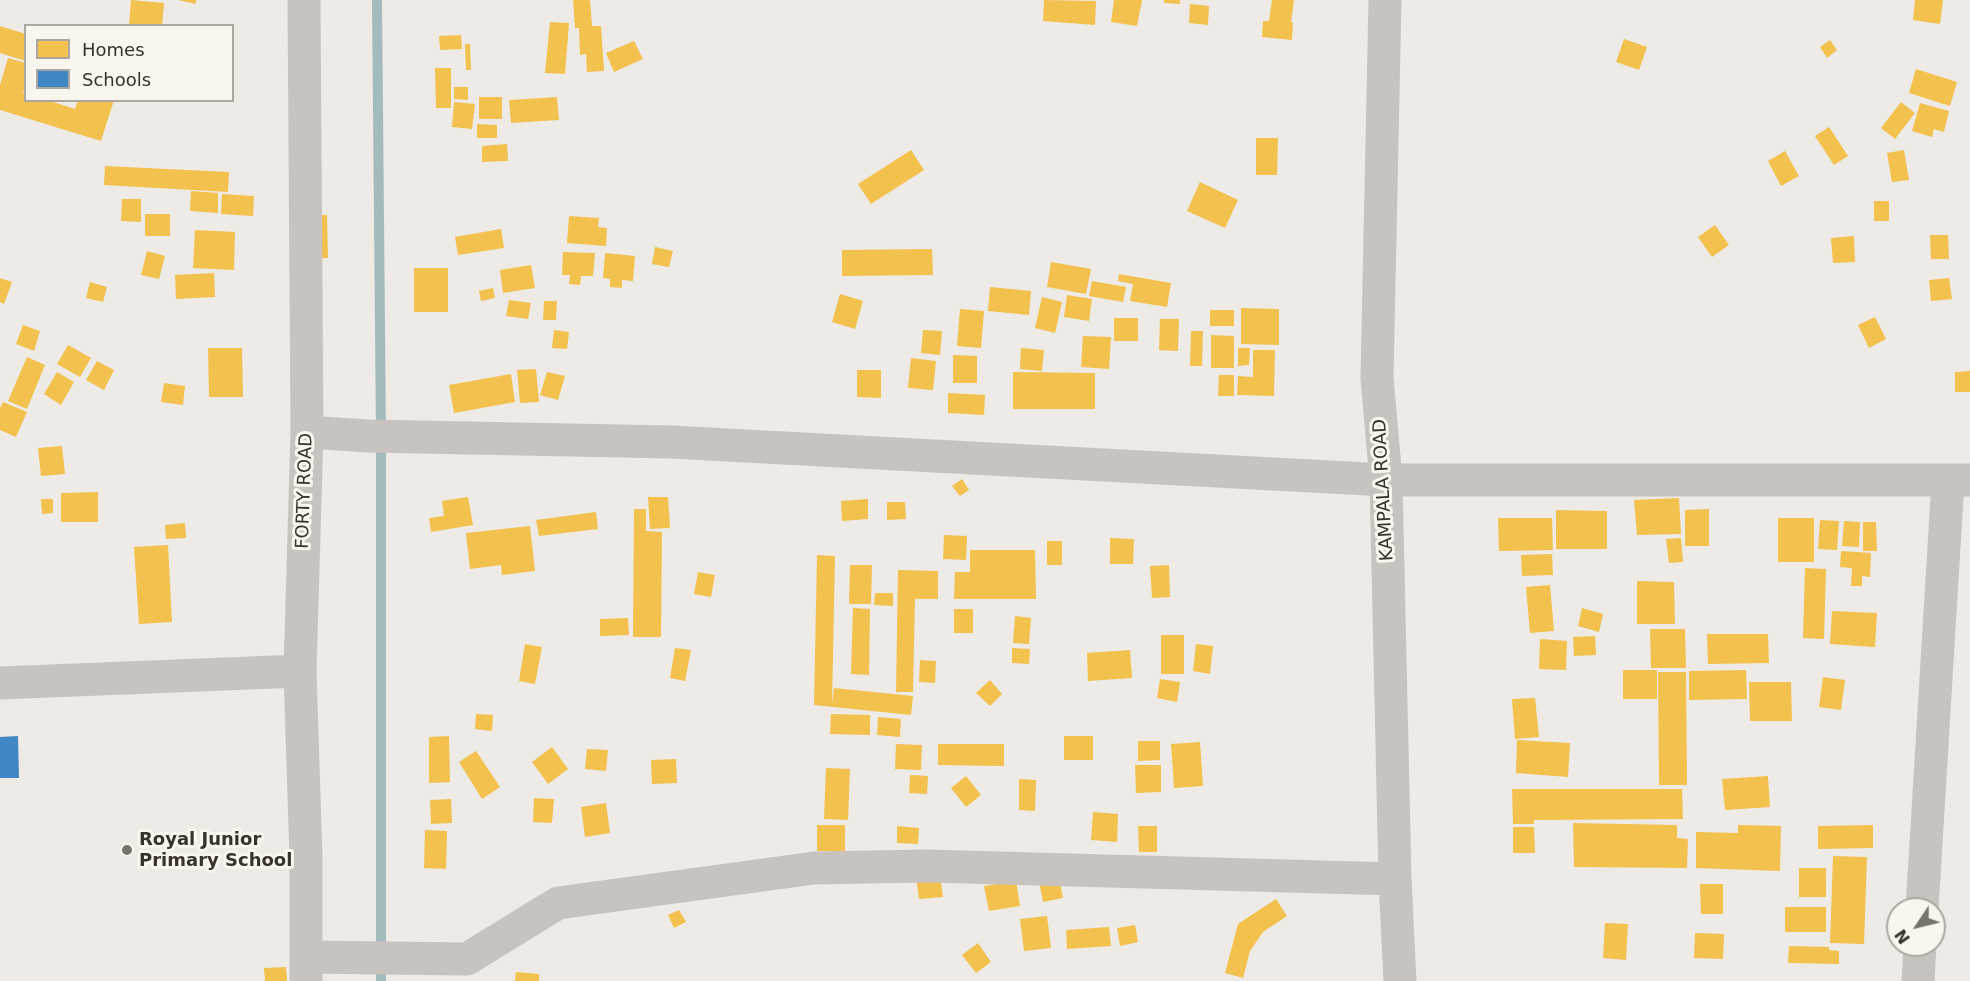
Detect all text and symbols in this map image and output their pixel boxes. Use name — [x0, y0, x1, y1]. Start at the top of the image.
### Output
legend — [24, 24, 234, 102]
text: Homes — [82, 39, 145, 60]
text: Schools — [82, 69, 151, 90]
street label: KAMPALA ROAD — [1369, 418, 1399, 562]
street label: FORTY ROAD — [292, 433, 318, 549]
place label: Royal Junior Primary School — [139, 829, 292, 872]
marker: Royal Junior Primary School — [120, 843, 134, 857]
north arrow — [1886, 897, 1946, 957]
text: N — [1891, 926, 1914, 947]

